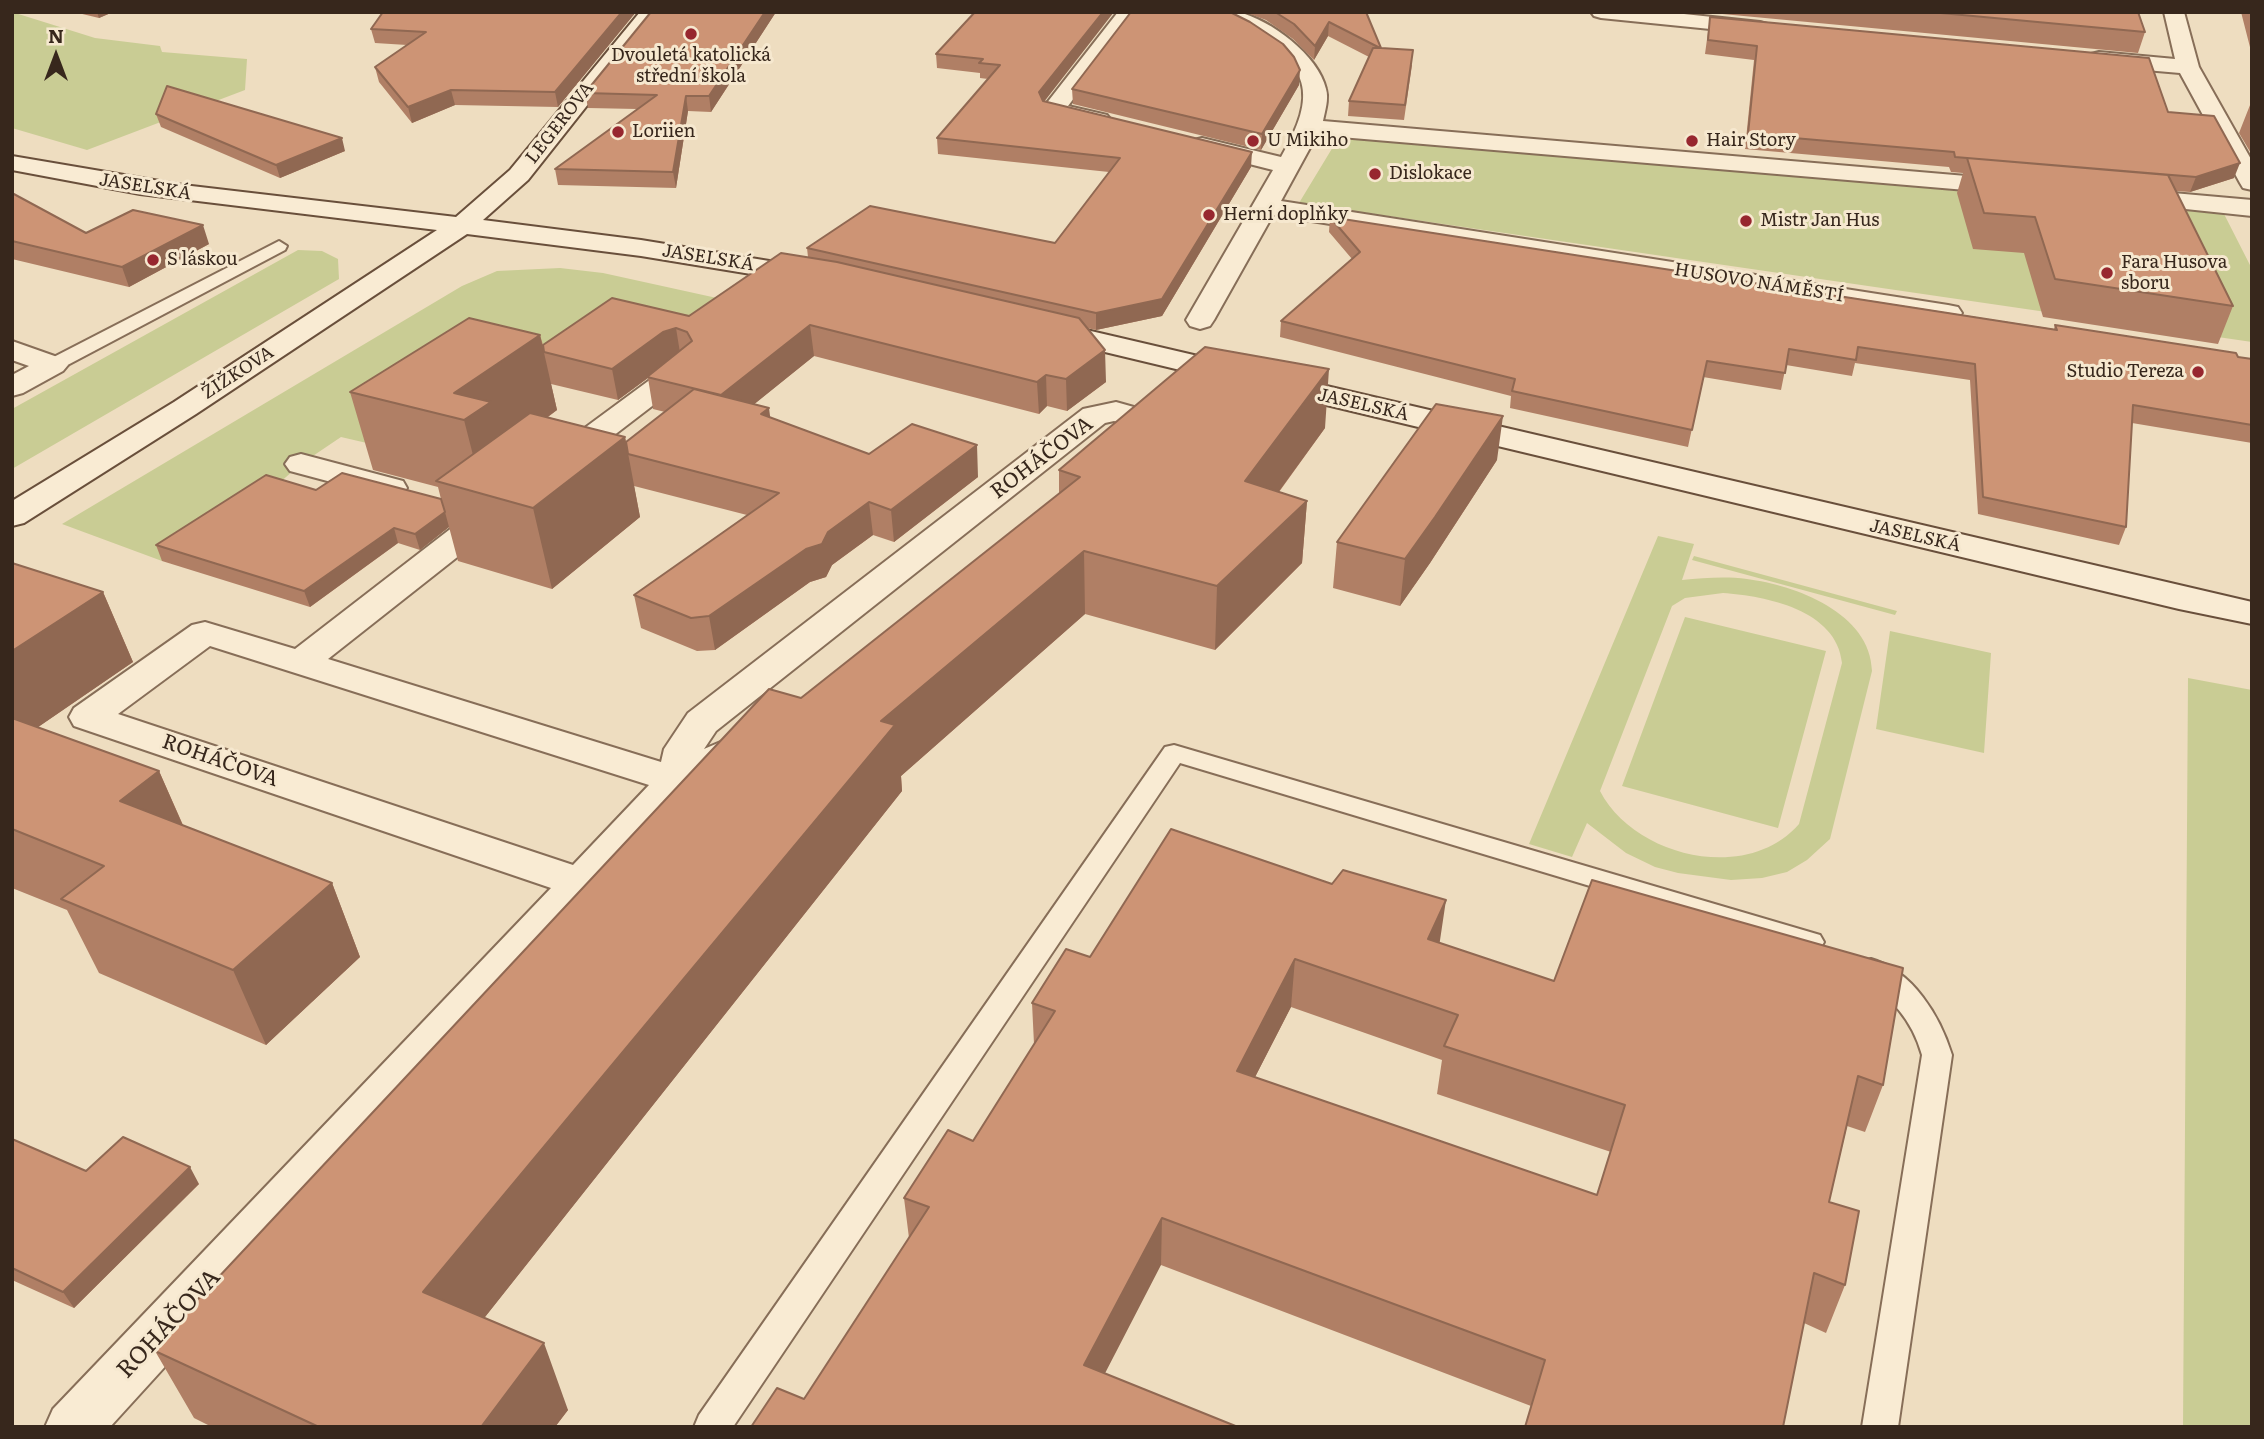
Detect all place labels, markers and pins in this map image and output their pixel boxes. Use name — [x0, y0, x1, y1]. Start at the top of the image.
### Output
marker: Dvouletá katolická střední škola — [683, 26, 699, 42]
place label: Dvouletá katolická střední škola — [611, 45, 771, 88]
place label: Loriien — [632, 121, 695, 143]
marker: Loriien — [610, 124, 626, 140]
place label: U Mikiho — [1267, 130, 1348, 152]
place label: Hair Story — [1706, 130, 1796, 152]
marker: U Mikiho — [1245, 133, 1261, 149]
marker: Hair Story — [1684, 133, 1700, 149]
place label: Dislokace — [1389, 163, 1472, 185]
marker: Dislokace — [1367, 166, 1383, 182]
place label: Herní doplňky — [1223, 204, 1348, 226]
marker: Herní doplňky — [1201, 207, 1217, 223]
place label: Mistr Jan Hus — [1760, 210, 1879, 232]
marker: Mistr Jan Hus — [1738, 213, 1754, 229]
place label: S láskou — [167, 249, 238, 271]
marker: S láskou — [145, 252, 161, 268]
place label: Fara Husova sboru — [2121, 252, 2227, 294]
marker: Fara Husova sboru — [2099, 265, 2115, 281]
place label: Studio Tereza — [2067, 361, 2184, 383]
marker: Studio Tereza — [2190, 364, 2206, 380]

